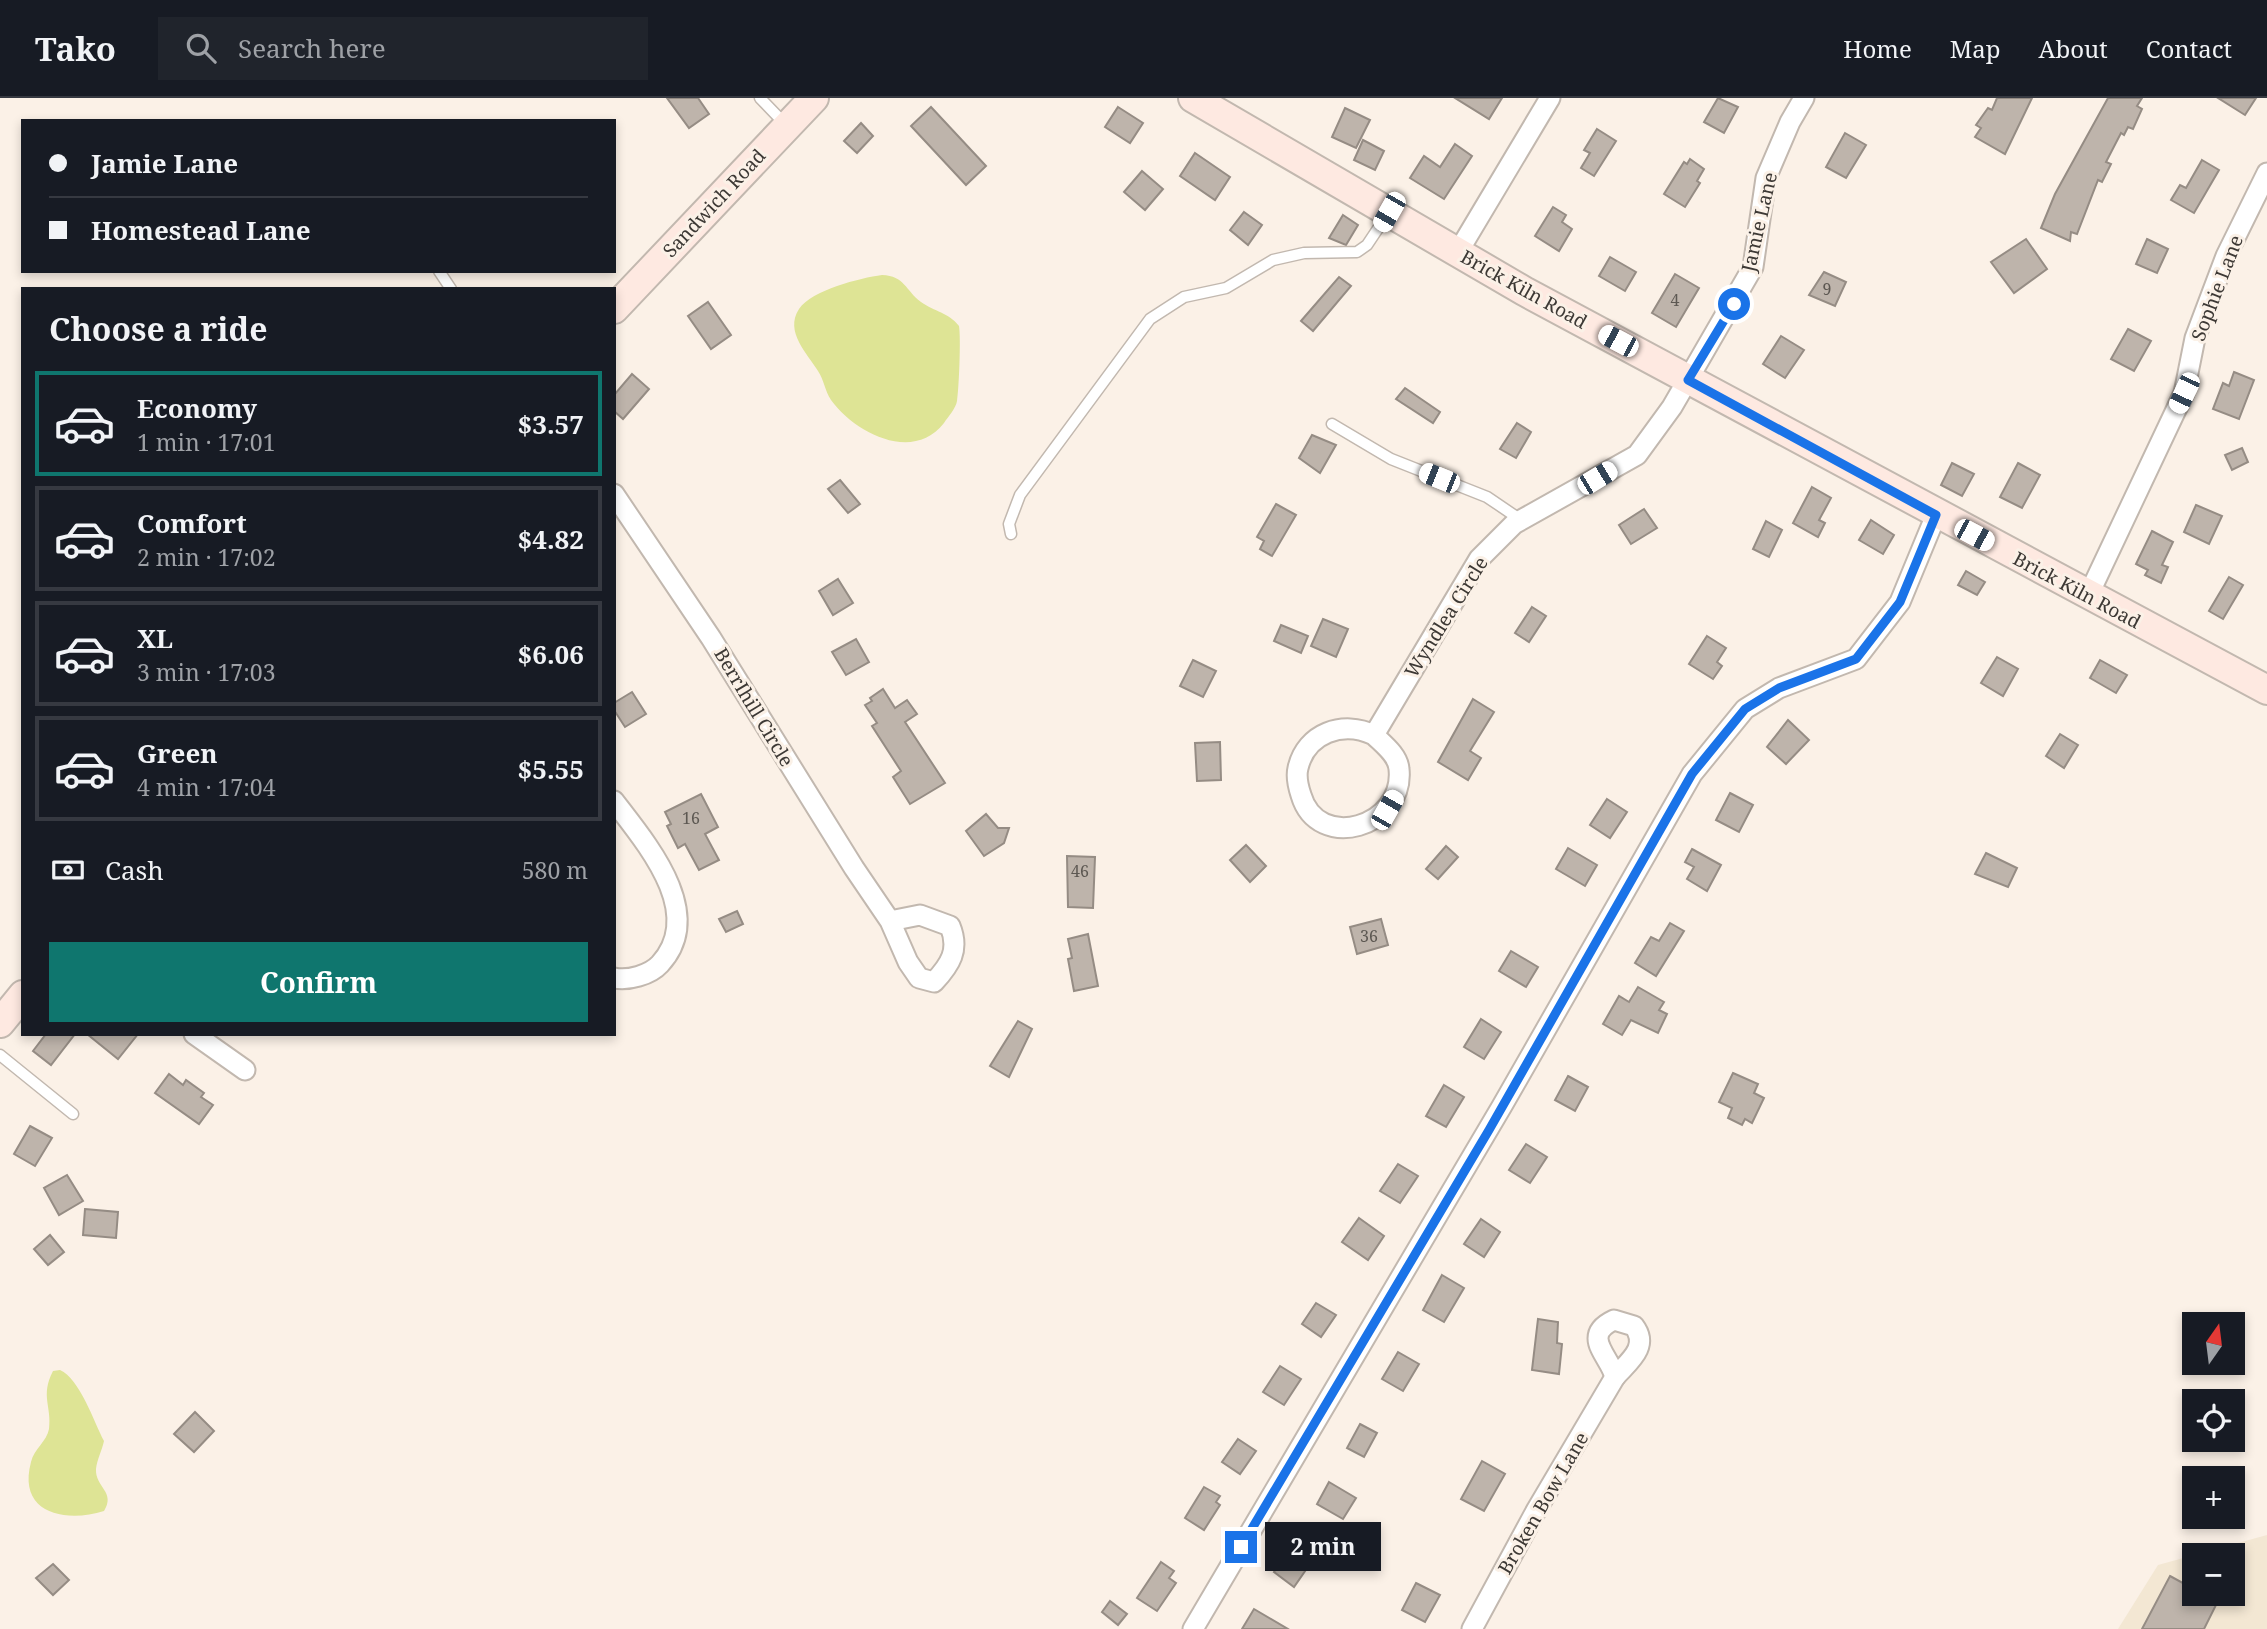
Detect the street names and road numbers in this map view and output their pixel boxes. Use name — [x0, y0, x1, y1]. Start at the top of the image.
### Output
street label: Sandwich Road — [657, 143, 771, 263]
street label: Jamie Lane — [1735, 170, 1783, 275]
street label: Sophie Lane — [2185, 231, 2249, 345]
street label: Brick Kiln Road — [1456, 243, 1592, 335]
street label: Brick Kiln Road — [2009, 545, 2146, 635]
street label: Wyndlea Circle — [1398, 551, 1494, 683]
street label: BerrIhill Circle — [708, 643, 800, 771]
street label: Broken Bow Lane — [1492, 1427, 1594, 1579]

